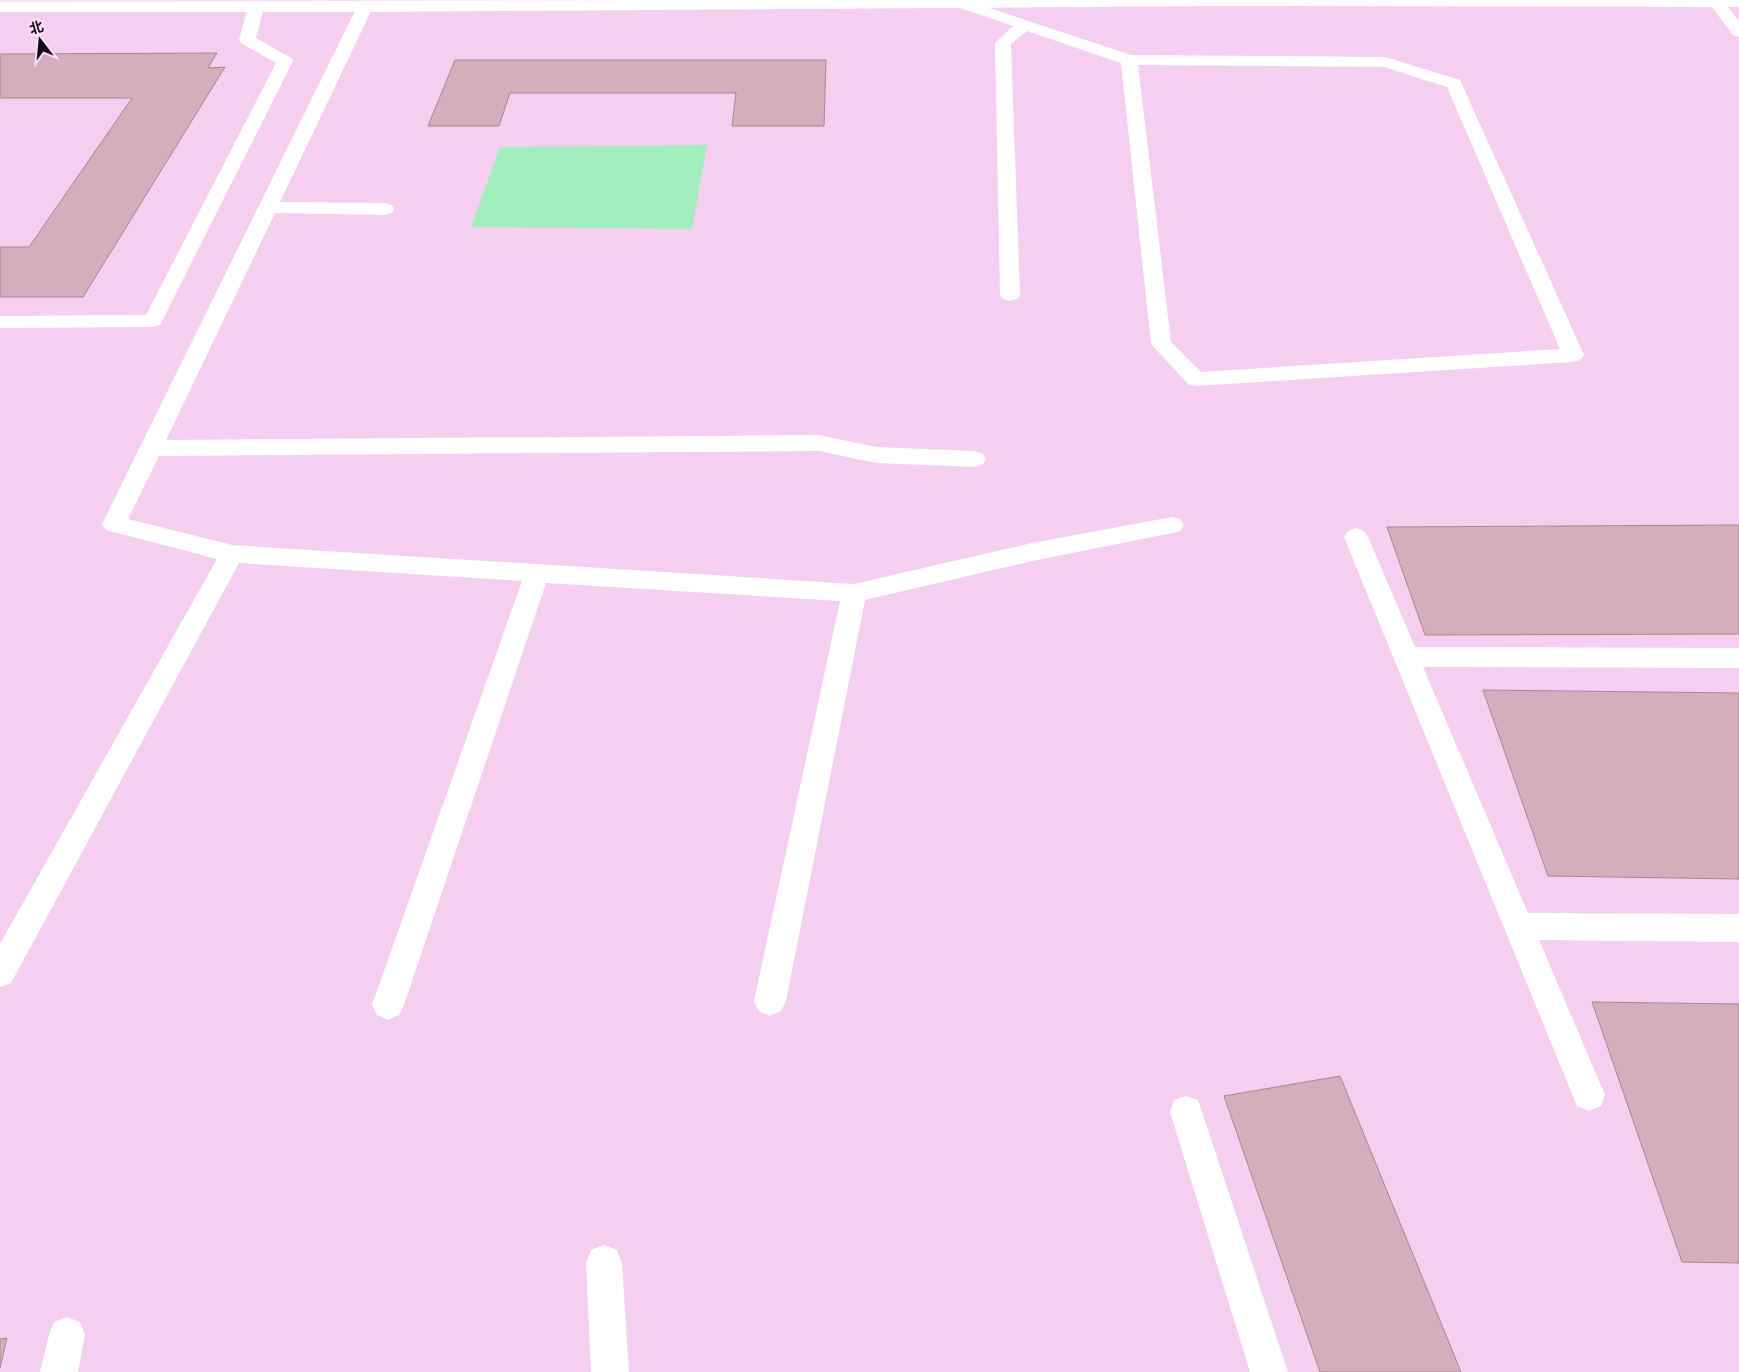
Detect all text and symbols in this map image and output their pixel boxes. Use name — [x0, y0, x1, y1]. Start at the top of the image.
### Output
north arrow — [15, 15, 65, 65]
text: 北 — [27, 17, 46, 38]

